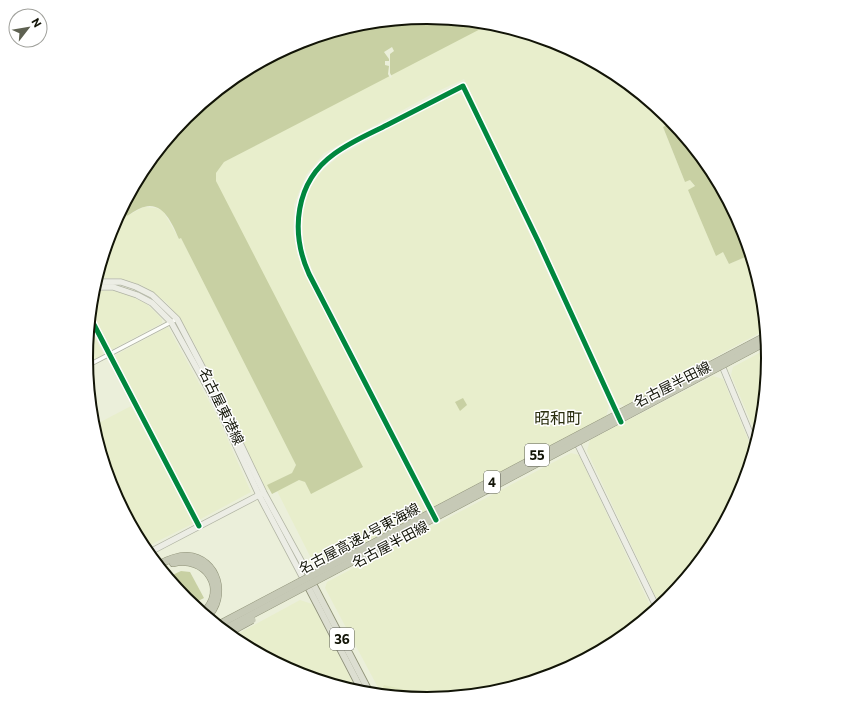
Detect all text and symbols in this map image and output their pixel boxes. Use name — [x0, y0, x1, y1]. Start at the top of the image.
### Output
north arrow — [8, 8, 48, 48]
text: N — [29, 16, 45, 29]
street label: 名古屋半田線 — [631, 357, 713, 411]
street label: 名古屋東港線 — [196, 365, 248, 447]
district label: 昭和町 — [534, 408, 582, 427]
road number: 55 — [525, 444, 549, 466]
road number: 4 — [484, 471, 500, 493]
street label: 名古屋高速4号東海線 — [296, 499, 422, 577]
street label: 名古屋半田線 — [349, 517, 431, 571]
road number: 36 — [330, 628, 354, 650]

